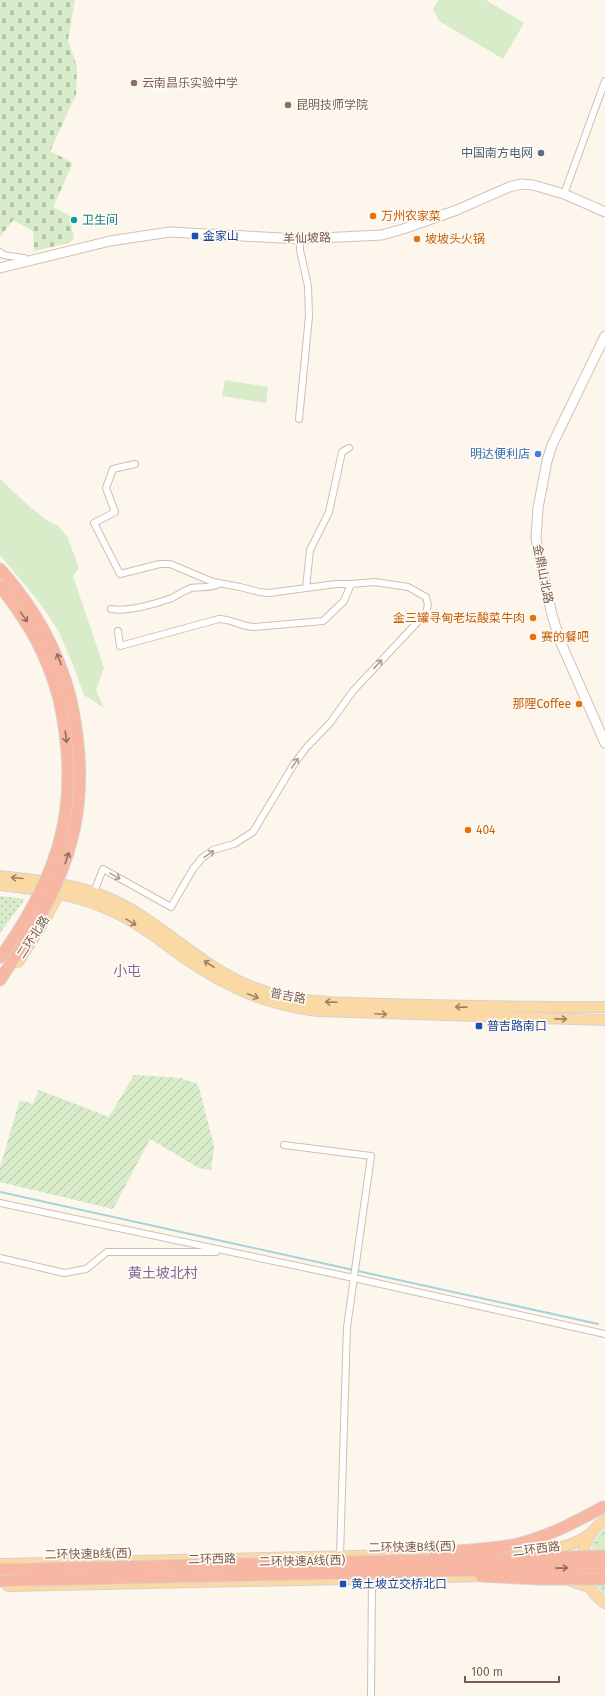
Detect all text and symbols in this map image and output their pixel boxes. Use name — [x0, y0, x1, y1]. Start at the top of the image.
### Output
place label: 云南昌乐实验中学 — [142, 76, 238, 90]
marker: 云南昌乐实验中学 — [129, 78, 139, 88]
place label: 昆明技师学院 — [296, 98, 368, 112]
marker: 昆明技师学院 — [283, 100, 293, 110]
place label: 中国南方电网 — [461, 146, 533, 160]
marker: 中国南方电网 — [536, 148, 546, 158]
place label: 万州农家菜 — [381, 209, 441, 223]
marker: 万州农家菜 — [368, 211, 378, 221]
place label: 卫生间 — [82, 213, 118, 227]
marker: 卫生间 — [69, 215, 79, 225]
place label: 金家山 — [203, 229, 239, 243]
marker: 金家山 — [190, 231, 200, 241]
street label: 羊仙坡路 — [283, 231, 331, 245]
place label: 坡坡头火锅 — [425, 232, 485, 246]
marker: 坡坡头火锅 — [412, 234, 422, 244]
place label: 明达便利店 — [470, 447, 530, 461]
marker: 明达便利店 — [533, 449, 543, 459]
street label: 金鼎山北路 — [530, 543, 556, 605]
one-way arrow — [20, 611, 28, 622]
place label: 金三罐寻甸老坛酸菜牛肉 — [393, 611, 525, 625]
marker: 金三罐寻甸老坛酸菜牛肉 — [528, 613, 538, 623]
place label: 赛的餐吧 — [541, 630, 589, 644]
marker: 赛的餐吧 — [528, 632, 538, 642]
one-way arrow — [54, 654, 62, 666]
one-way arrow — [373, 659, 383, 669]
place label: 那䧉Coffee — [513, 697, 571, 711]
marker: 那䧉Coffee — [574, 699, 584, 709]
one-way arrow — [63, 731, 70, 744]
one-way arrow — [290, 758, 299, 769]
place label: 404 — [476, 823, 496, 837]
marker: 404 — [463, 825, 473, 835]
one-way arrow — [203, 849, 214, 858]
one-way arrow — [64, 852, 71, 865]
one-way arrow — [109, 872, 121, 880]
one-way arrow — [11, 874, 24, 881]
street label: 二环北路 — [14, 913, 52, 961]
one-way arrow — [125, 918, 136, 926]
one-way arrow — [203, 959, 215, 967]
district label: 小屯 — [113, 963, 141, 980]
street label: 普吉路 — [269, 986, 307, 1006]
one-way arrow — [247, 993, 259, 1001]
one-way arrow — [325, 998, 338, 1005]
one-way arrow — [455, 1003, 468, 1011]
one-way arrow — [374, 1011, 387, 1018]
one-way arrow — [554, 1015, 567, 1023]
place label: 普吉路南口 — [487, 1019, 547, 1033]
marker: 普吉路南口 — [474, 1021, 484, 1031]
district label: 黄土坡北村 — [128, 1265, 198, 1282]
street label: 二环快速B线(西) — [368, 1539, 456, 1555]
street label: 二环西路 — [511, 1539, 561, 1559]
street label: 二环快速B线(西) — [44, 1546, 132, 1562]
street label: 二环西路 — [188, 1552, 236, 1566]
street label: 二环快速A线(西) — [259, 1553, 346, 1569]
one-way arrow — [555, 1564, 568, 1572]
place label: 黄土坡立交桥北口 — [351, 1577, 447, 1591]
marker: 黄土坡立交桥北口 — [338, 1579, 348, 1589]
scale bar — [465, 1658, 559, 1684]
text: 100 m — [471, 1665, 503, 1679]

